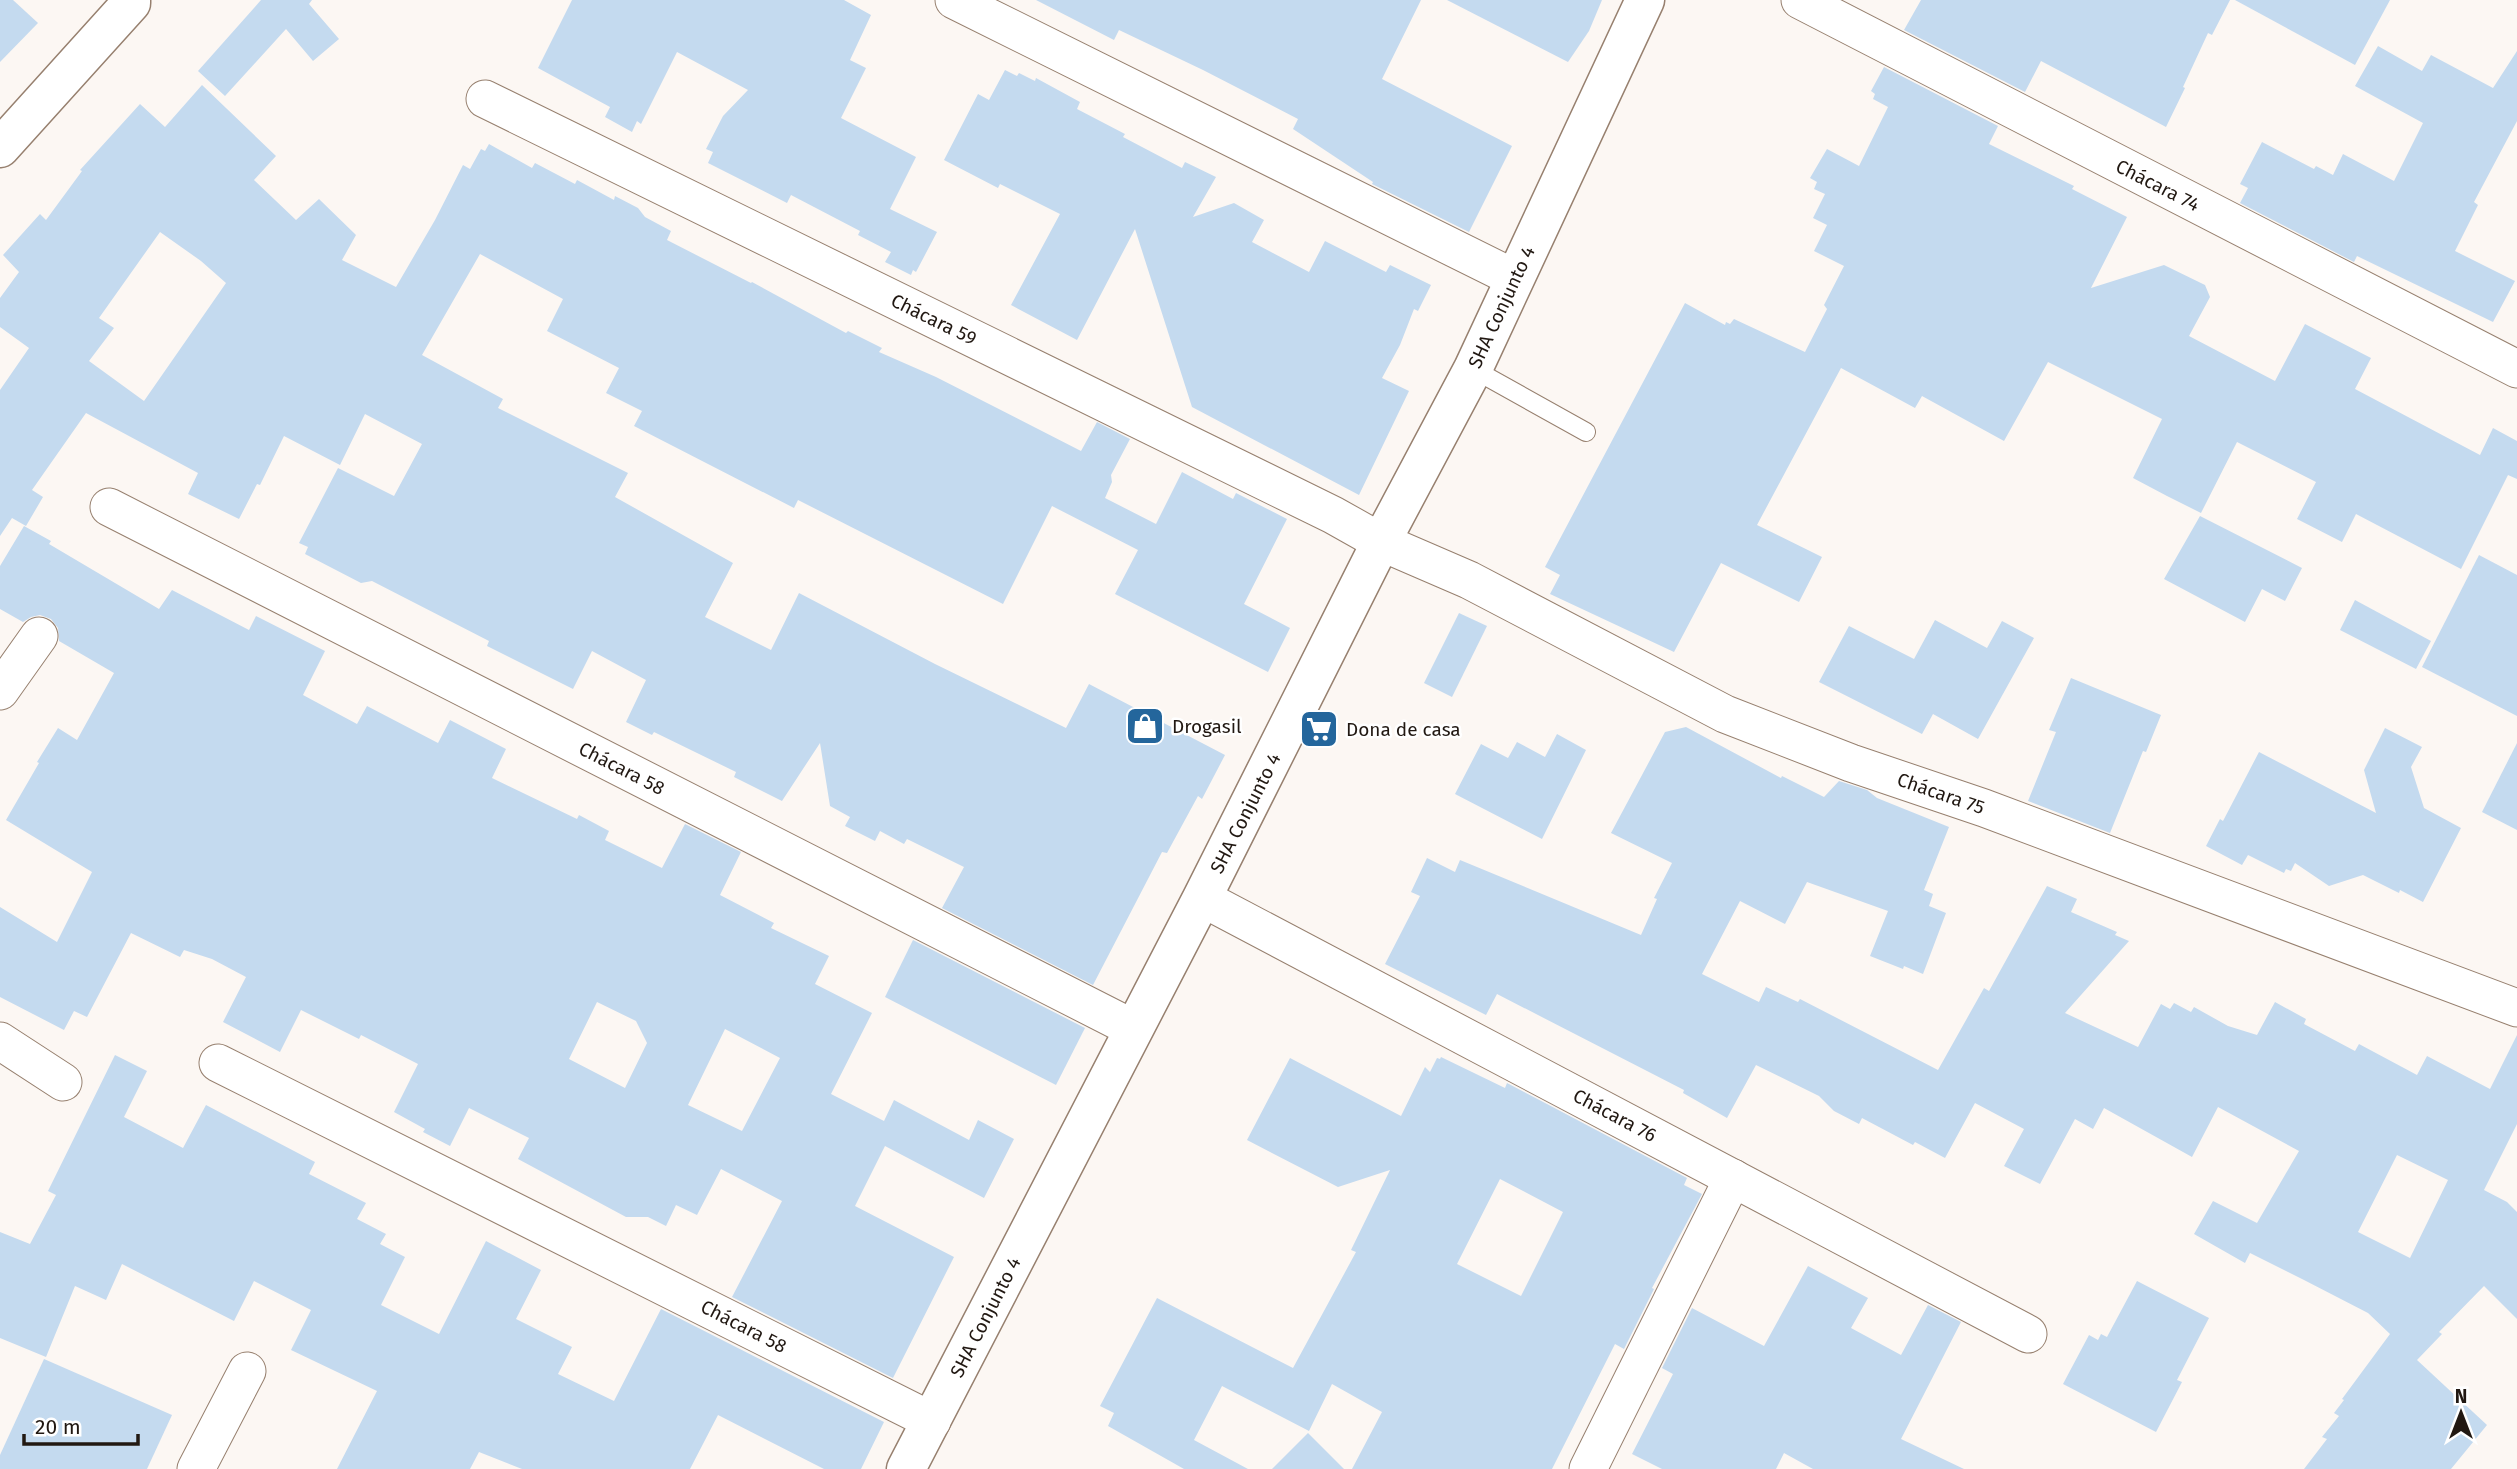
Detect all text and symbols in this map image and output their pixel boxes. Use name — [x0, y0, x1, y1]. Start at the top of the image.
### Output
street label: Chácara 74 — [2112, 155, 2204, 216]
street label: SHA Conjunto 4 — [1463, 243, 1540, 372]
street label: Chácara 59 — [887, 289, 980, 350]
shop icon: Drogasil — [1124, 705, 1166, 747]
supermarket icon: Dona de casa — [1298, 708, 1340, 750]
place label: Drogasil — [1172, 715, 1242, 738]
place label: Dona de casa — [1346, 718, 1461, 741]
street label: Chácara 58 — [575, 737, 669, 800]
street label: SHA Conjunto 4 — [1205, 749, 1286, 877]
street label: Chácara 75 — [1894, 768, 1988, 819]
street label: Chácara 76 — [1569, 1084, 1660, 1147]
street label: SHA Conjunto 4 — [945, 1253, 1026, 1381]
street label: Chácara 58 — [697, 1295, 791, 1358]
north arrow — [2426, 1378, 2496, 1448]
text: N — [2455, 1385, 2467, 1408]
scale bar — [24, 1402, 138, 1446]
text: 20 m — [35, 1414, 81, 1440]

